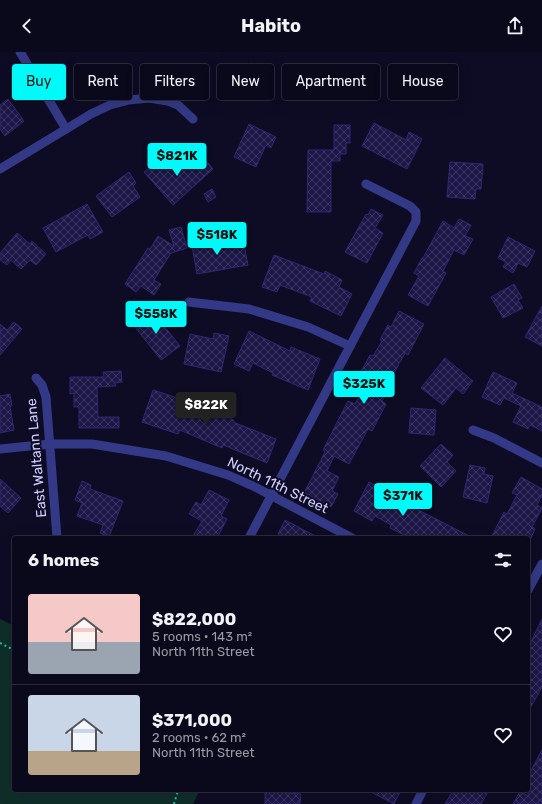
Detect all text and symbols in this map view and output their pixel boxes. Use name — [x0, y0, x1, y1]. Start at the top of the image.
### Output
icon: back — [16, 15, 38, 37]
text: Habito — [241, 15, 301, 37]
icon: share — [504, 15, 526, 37]
chip: Buy — [12, 64, 66, 100]
chip: Rent — [74, 64, 132, 100]
chip: Filters — [140, 64, 209, 100]
chip: New — [217, 64, 274, 100]
chip: Apartment — [282, 64, 380, 100]
chip: House — [388, 64, 458, 100]
pin: $821K — [149, 143, 205, 177]
text: $821K — [156, 148, 198, 163]
pin: $518K — [189, 222, 245, 256]
text: $518K — [197, 227, 237, 242]
pin: $558K — [128, 301, 184, 335]
text: $558K — [135, 306, 177, 321]
pin: $325K — [336, 371, 392, 405]
text: $325K — [343, 376, 385, 391]
pin: $822K — [178, 392, 234, 426]
street label: East Waltann Lane — [23, 397, 50, 518]
text: $822K — [184, 397, 228, 412]
street label: North 11th Street — [224, 454, 332, 518]
pin: $371K — [375, 483, 431, 517]
text: $371K — [383, 488, 423, 503]
icon: filters — [492, 549, 514, 571]
text: 6 homes — [28, 550, 99, 570]
text: $822,000 — [152, 609, 236, 629]
icon: home — [60, 610, 108, 658]
icon: heart — [492, 623, 514, 645]
text: 5 rooms · 143 m² — [152, 629, 252, 644]
text: North 11th Street — [152, 644, 255, 659]
text: $371,000 — [152, 710, 232, 730]
icon: home — [60, 711, 108, 759]
icon: heart — [492, 724, 514, 746]
text: 2 rooms · 62 m² — [152, 730, 246, 745]
text: North 11th Street — [152, 745, 255, 760]

